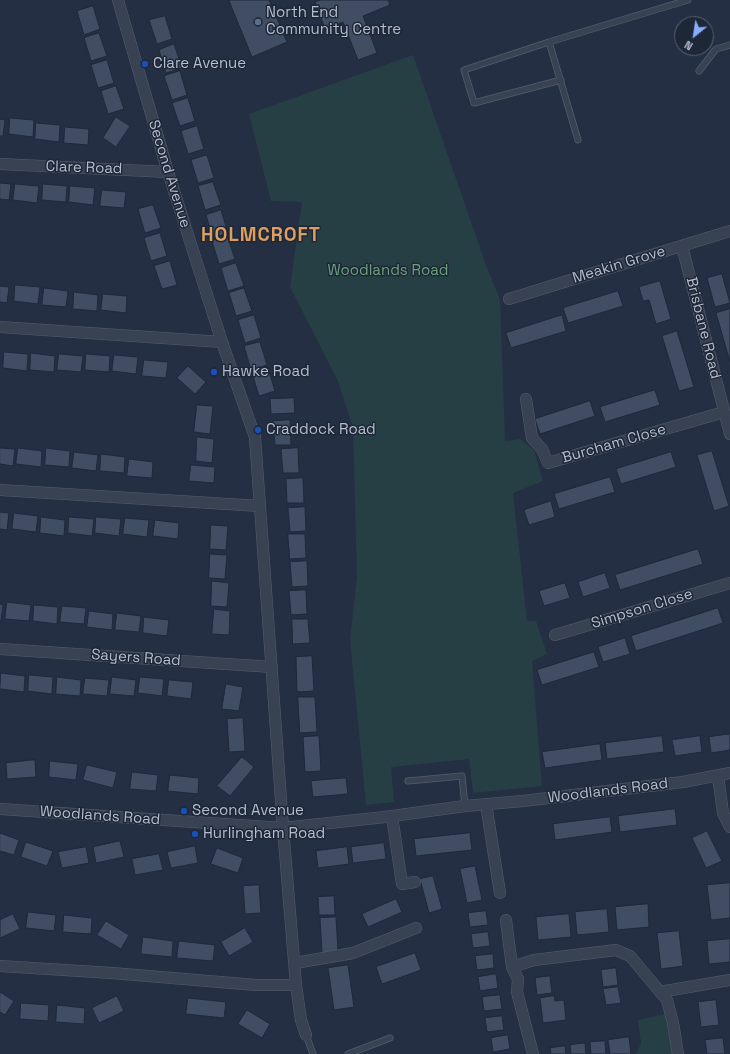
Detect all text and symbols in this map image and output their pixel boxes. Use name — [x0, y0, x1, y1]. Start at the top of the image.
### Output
place label: North End Community Centre — [266, 4, 401, 39]
north arrow — [674, 16, 714, 56]
marker: North End Community Centre — [253, 17, 263, 27]
text: N — [682, 38, 695, 53]
place label: Clare Avenue — [153, 55, 246, 73]
marker: Clare Avenue — [140, 59, 150, 69]
street label: Second Avenue — [144, 118, 194, 230]
street label: Clare Road — [45, 158, 123, 178]
district label: HOLMCROFT — [201, 225, 321, 247]
street label: Meakin Grove — [570, 242, 668, 288]
park label: Woodlands Road — [328, 262, 448, 280]
street label: Brisbane Road — [682, 275, 724, 381]
place label: Hawke Road — [222, 363, 310, 381]
marker: Hawke Road — [209, 367, 219, 377]
place label: Craddock Road — [266, 421, 376, 439]
street label: Burcham Close — [560, 421, 668, 467]
marker: Craddock Road — [253, 425, 263, 435]
street label: Simpson Close — [589, 585, 695, 633]
street label: Sayers Road — [91, 646, 181, 670]
street label: Woodlands Road — [547, 775, 669, 807]
place label: Second Avenue — [192, 802, 304, 820]
street label: Woodlands Road — [39, 803, 161, 829]
marker: Second Avenue — [179, 806, 189, 816]
place label: Hurlingham Road — [203, 825, 325, 843]
marker: Hurlingham Road — [190, 829, 200, 839]

